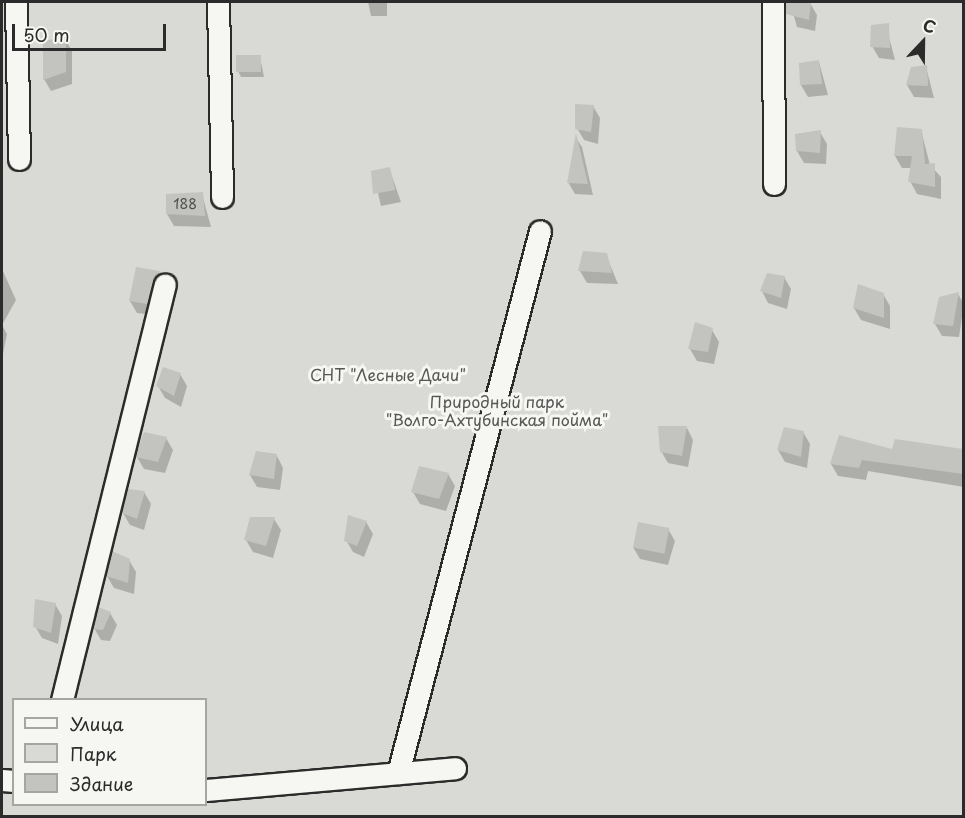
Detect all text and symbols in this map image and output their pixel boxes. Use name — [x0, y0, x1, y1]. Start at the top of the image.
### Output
scale bar — [15, 12, 170, 50]
north arrow — [893, 12, 953, 72]
text: С — [920, 12, 940, 39]
text: 50 m — [23, 21, 70, 48]
house number: 188 — [173, 196, 197, 212]
park label: СНТ "Лесные Дачи" — [309, 364, 467, 384]
park label: Природный парк "Волго-Ахтубинская пойма" — [386, 391, 608, 429]
legend — [12, 698, 207, 806]
text: Улица — [70, 710, 124, 737]
text: Парк — [70, 740, 116, 767]
text: Здание — [70, 770, 133, 797]

